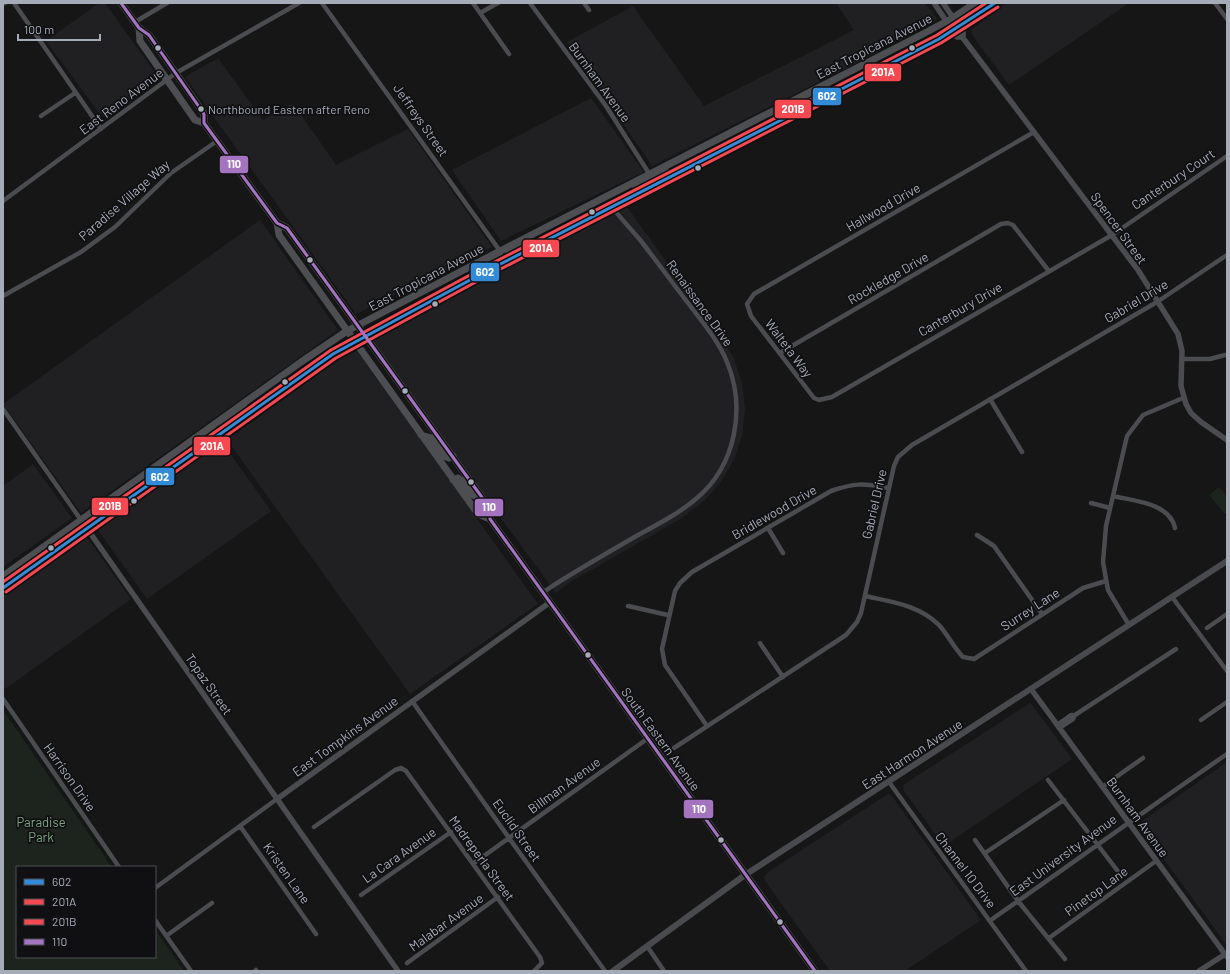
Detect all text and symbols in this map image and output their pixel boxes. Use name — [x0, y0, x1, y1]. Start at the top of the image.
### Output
street label: East Tropicana Avenue — [813, 10, 935, 82]
scale bar — [18, 16, 100, 42]
text: 100 m — [24, 22, 54, 36]
street label: Burnham Avenue — [566, 39, 634, 125]
unlabelled marker — [153, 43, 163, 53]
unlabelled marker — [907, 43, 917, 53]
line badge: 201A — [864, 63, 902, 82]
street label: East Reno Avenue — [76, 64, 166, 138]
text: 201A — [871, 65, 895, 78]
street label: Jeffreys Street — [390, 81, 452, 159]
line badge: 602 — [812, 87, 842, 106]
text: 602 — [818, 89, 836, 102]
line badge: 201B — [774, 99, 812, 119]
place label: Northbound Eastern after Reno — [208, 102, 370, 116]
text: 201B — [781, 102, 805, 115]
marker: Northbound Eastern after Reno — [196, 104, 206, 114]
street label: Canterbury Court — [1128, 145, 1218, 213]
line badge: 110 — [219, 155, 249, 174]
street label: Paradise Village Way — [75, 156, 173, 244]
text: 110 — [227, 157, 241, 170]
unlabelled marker — [693, 163, 703, 173]
street label: Hallwood Drive — [843, 179, 923, 235]
street label: Spencer Street — [1088, 189, 1150, 267]
unlabelled marker — [587, 207, 597, 217]
line badge: 201A — [522, 239, 560, 258]
street label: East Tropicana Avenue — [366, 240, 486, 314]
text: 201A — [529, 241, 553, 254]
street label: Rockledge Drive — [845, 248, 931, 308]
unlabelled marker — [305, 255, 315, 265]
street label: Renaissance Drive — [663, 257, 737, 349]
line badge: 602 — [470, 262, 500, 282]
text: 602 — [476, 265, 494, 278]
street label: Gabriel Drive — [1101, 276, 1171, 326]
street label: Canterbury Drive — [915, 278, 1005, 340]
unlabelled marker — [430, 299, 440, 309]
street label: Walteta Way — [762, 316, 816, 380]
unlabelled marker — [280, 377, 290, 387]
unlabelled marker — [400, 386, 410, 396]
line badge: 201A — [193, 436, 231, 456]
text: 201A — [200, 439, 224, 452]
line badge: 602 — [145, 467, 175, 486]
street label: Gabriel Drive — [858, 467, 890, 540]
text: 602 — [151, 470, 169, 483]
unlabelled marker — [466, 477, 476, 487]
street label: Bridlewood Drive — [729, 481, 819, 543]
unlabelled marker — [129, 496, 139, 506]
line badge: 201B — [91, 497, 129, 516]
line badge: 110 — [474, 498, 504, 517]
text: 201B — [98, 499, 122, 512]
text: 110 — [482, 500, 496, 513]
unlabelled marker — [46, 543, 56, 553]
street label: Surrey Lane — [997, 584, 1063, 634]
street label: Topaz Street — [182, 650, 236, 718]
unlabelled marker — [583, 650, 593, 660]
street label: South Eastern Avenue — [618, 684, 704, 794]
street label: East Tompkins Avenue — [289, 692, 401, 780]
street label: East Harmon Avenue — [859, 715, 965, 792]
street label: Harrison Drive — [41, 740, 99, 814]
street label: Billman Avenue — [525, 753, 603, 817]
street label: Burnham Avenue — [1104, 774, 1172, 860]
street label: Euclid Street — [489, 795, 545, 865]
line badge: 110 — [683, 799, 714, 819]
text: 110 — [692, 802, 706, 815]
street label: East University Avenue — [1006, 811, 1120, 899]
street label: Madreperla Street — [446, 812, 518, 904]
park label: Paradise Park — [16, 814, 66, 845]
street label: La Cara Avenue — [359, 824, 439, 886]
street label: Channel 10 Drive — [932, 829, 1000, 911]
unlabelled marker — [716, 835, 726, 845]
street label: Kristen Lane — [260, 839, 314, 907]
street label: Pinetop Lane — [1061, 863, 1131, 919]
legend — [16, 866, 156, 958]
text: 602 — [52, 874, 71, 888]
street label: Malabar Avenue — [406, 890, 486, 954]
text: 201A — [52, 894, 76, 908]
text: 201B — [52, 914, 77, 928]
unlabelled marker — [775, 917, 785, 927]
text: 110 — [52, 934, 67, 948]

